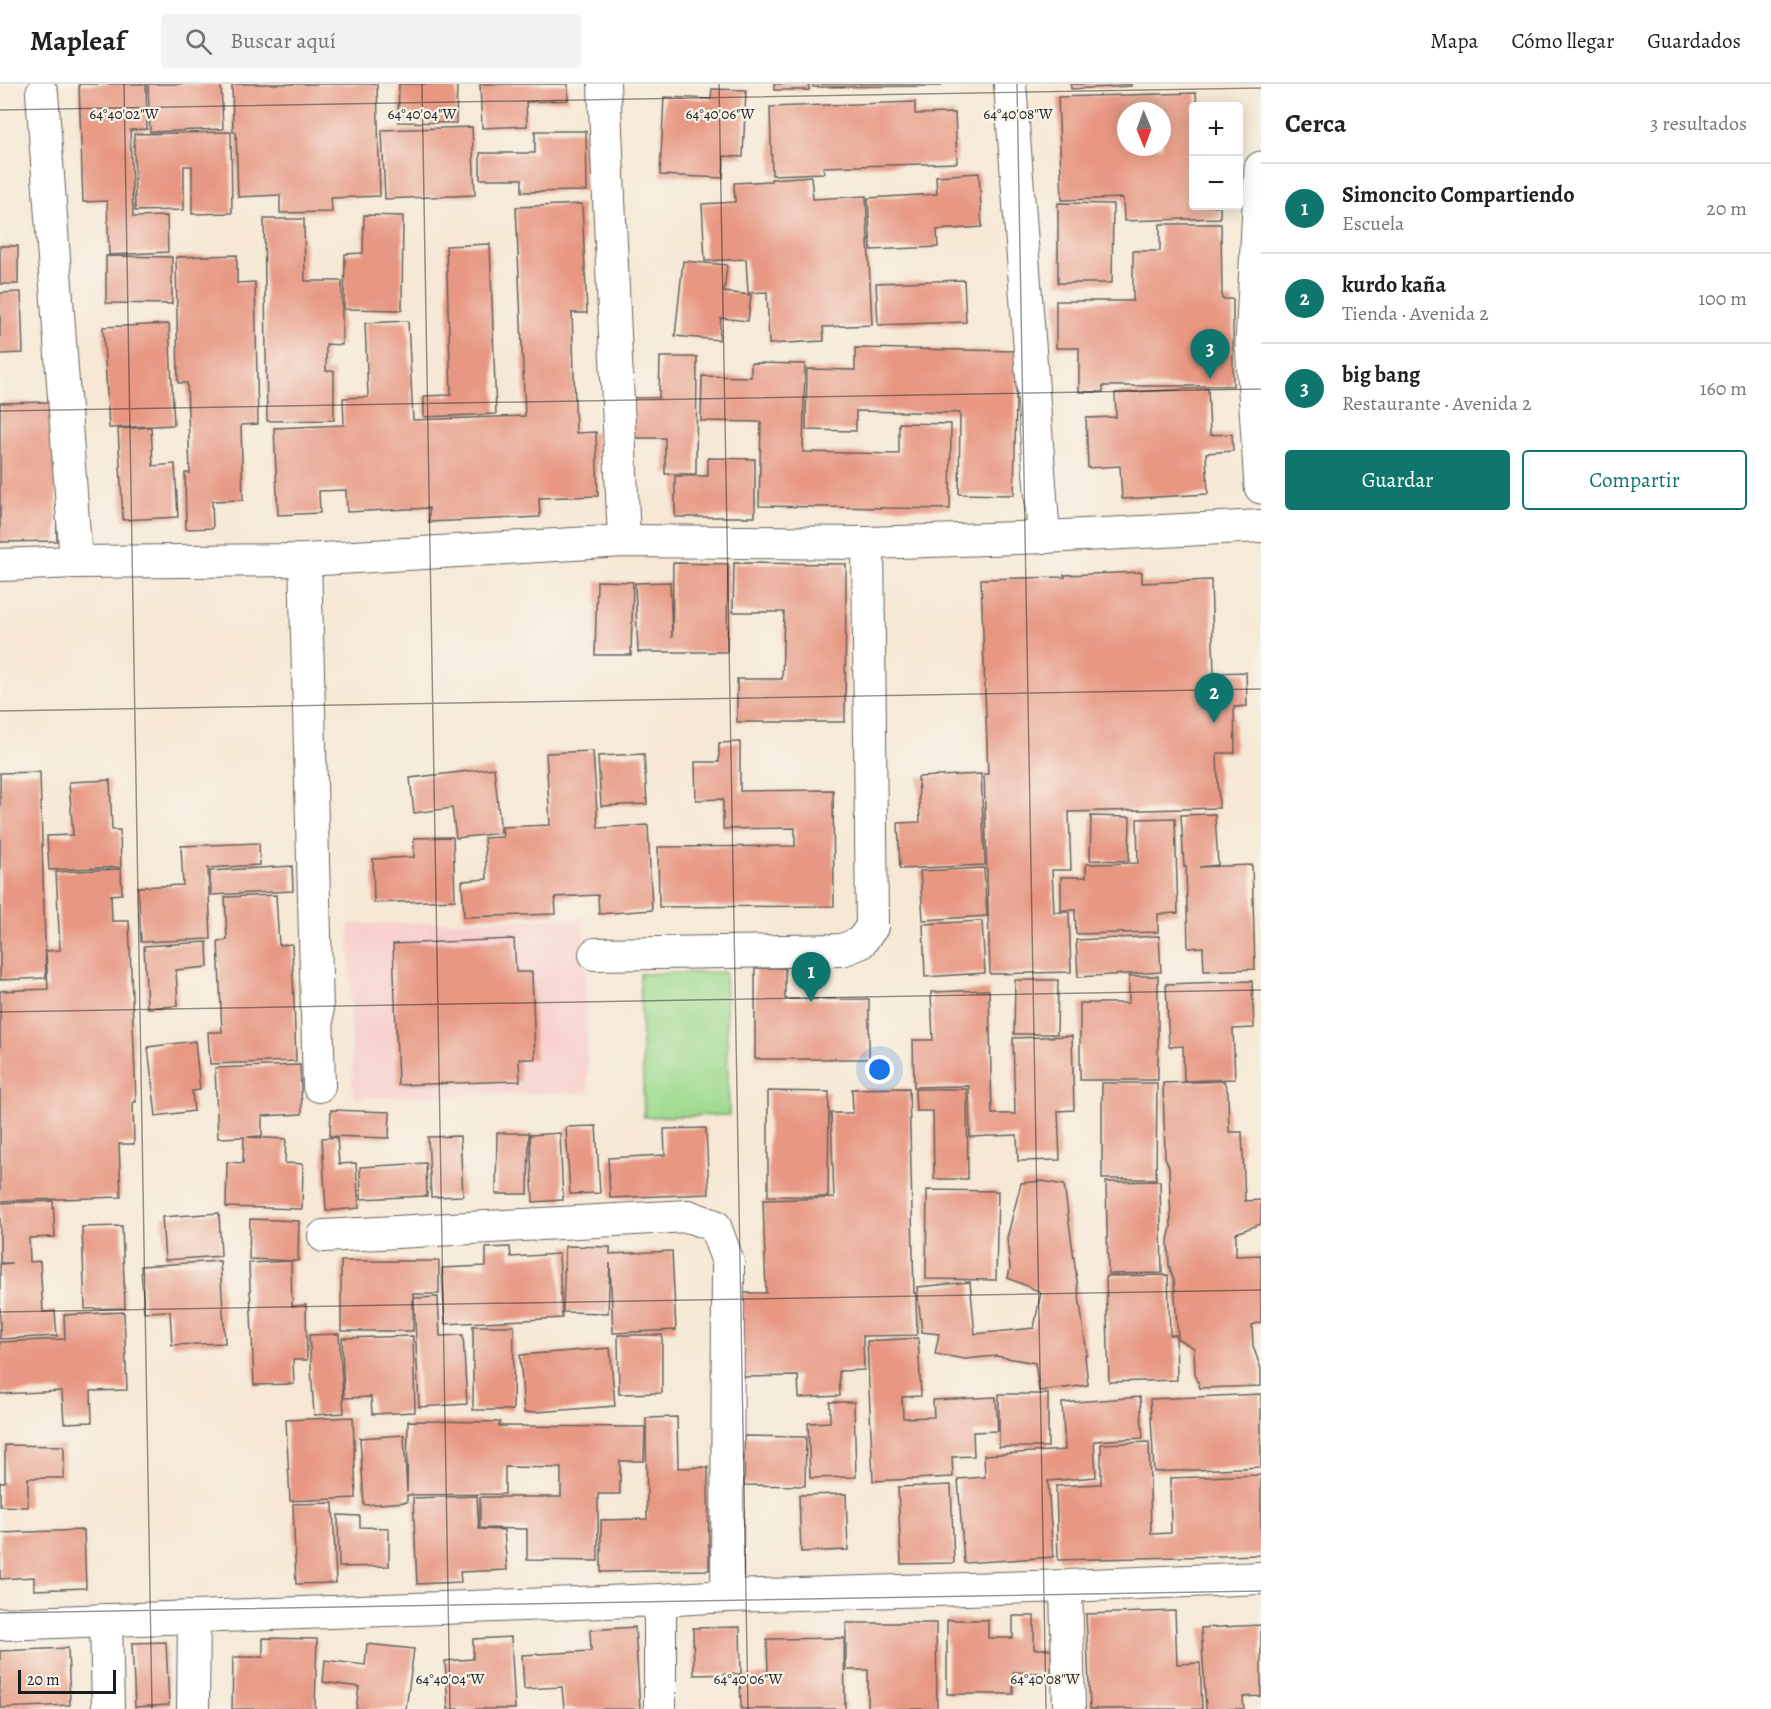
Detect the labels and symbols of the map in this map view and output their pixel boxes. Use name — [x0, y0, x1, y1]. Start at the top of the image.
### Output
north arrow — [1117, 102, 1171, 156]
text: 64°40'02"W — [89, 104, 159, 124]
text: 64°40'04"W — [388, 104, 456, 124]
text: 64°40'06"W — [685, 104, 755, 124]
text: 64°40'08"W — [983, 104, 1053, 124]
pin: 3 — [1190, 330, 1230, 379]
pin: 2 — [1194, 674, 1234, 723]
pin: 1 — [792, 952, 830, 1002]
your location — [865, 1055, 894, 1084]
scale bar — [18, 1667, 116, 1694]
text: 64°40'04"W — [416, 1669, 484, 1689]
text: 64°40'06"W — [713, 1669, 783, 1689]
text: 64°40'08"W — [1010, 1669, 1080, 1689]

